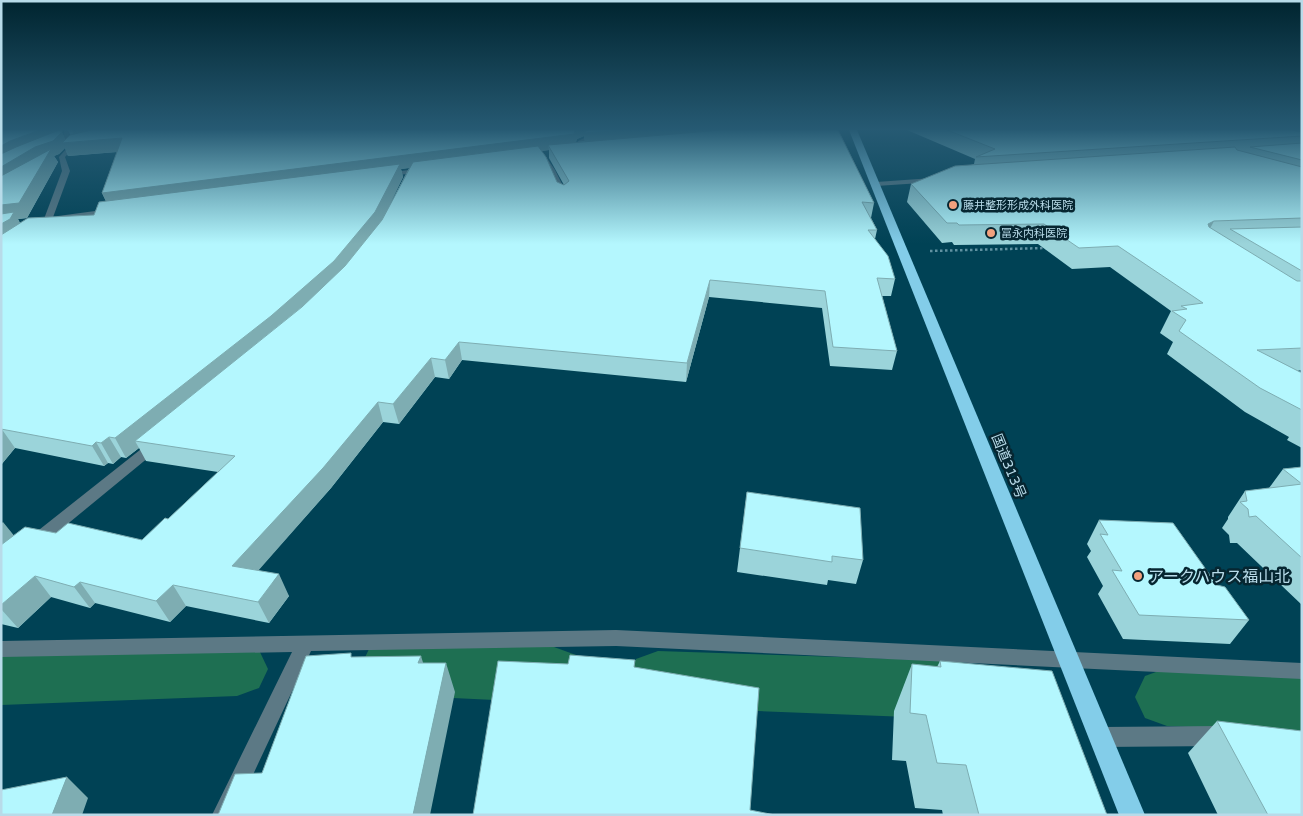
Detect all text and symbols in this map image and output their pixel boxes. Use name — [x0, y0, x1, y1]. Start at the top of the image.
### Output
marker: 藤井整形形成外科医院 — [947, 199, 959, 211]
place label: 藤井整形形成外科医院 — [963, 199, 1073, 212]
marker: 冨永内科医院 — [985, 227, 997, 239]
place label: 冨永内科医院 — [1001, 227, 1067, 240]
street label: 国道313号 — [988, 431, 1029, 501]
place label: アークハウス福山北 — [1148, 567, 1290, 587]
marker: アークハウス福山北 — [1132, 570, 1144, 582]

